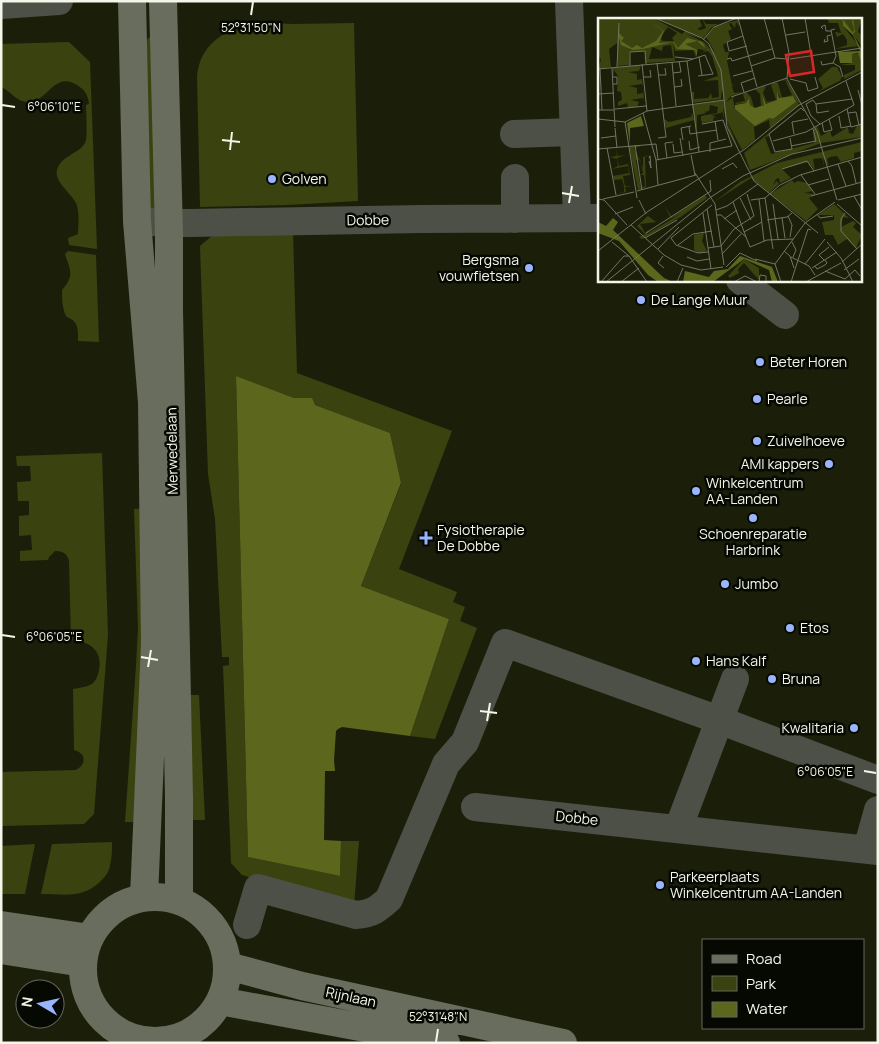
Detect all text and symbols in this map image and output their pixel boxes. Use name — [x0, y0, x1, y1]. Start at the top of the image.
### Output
inset map — [598, 18, 862, 281]
text: 52°31'50"N — [221, 19, 281, 36]
text: 6°06'10"E — [27, 98, 81, 115]
place label: Golven — [282, 169, 327, 188]
marker: Golven — [266, 173, 278, 185]
street label: Dobbe — [347, 210, 389, 229]
place label: Bergsma vouwfietsen — [439, 250, 519, 285]
marker: Bergsma vouwfietsen — [523, 262, 535, 274]
place label: De Lange Muur — [651, 290, 747, 309]
marker: De Lange Muur — [635, 294, 647, 306]
place label: Beter Horen — [770, 352, 847, 371]
marker: Beter Horen — [754, 356, 766, 368]
place label: Pearle — [767, 389, 808, 408]
marker: Pearle — [751, 393, 763, 405]
street label: Merwedelaan — [161, 407, 182, 495]
place label: Zuivelhoeve — [767, 431, 845, 450]
marker: Zuivelhoeve — [751, 435, 763, 447]
place label: AMI kappers — [741, 454, 819, 473]
marker: AMI kappers — [823, 458, 835, 470]
place label: Winkelcentrum AA-Landen — [706, 473, 803, 508]
marker: Winkelcentrum AA-Landen — [690, 485, 702, 497]
marker: Schoenreparatie Harbrink — [747, 512, 759, 524]
place label: Fysiotherapie De Dobbe — [437, 520, 525, 555]
place label: Schoenreparatie Harbrink — [699, 524, 807, 559]
marker: Fysiotherapie De Dobbe — [419, 531, 433, 545]
place label: Jumbo — [735, 574, 778, 593]
marker: Jumbo — [719, 578, 731, 590]
place label: Etos — [800, 618, 829, 637]
marker: Etos — [784, 622, 796, 634]
text: 6°06'05"E — [26, 628, 82, 645]
place label: Hans Kalf — [706, 651, 766, 670]
marker: Hans Kalf — [690, 655, 702, 667]
place label: Bruna — [782, 669, 820, 688]
marker: Bruna — [766, 673, 778, 685]
place label: Kwalitaria — [782, 718, 844, 737]
marker: Kwalitaria — [848, 722, 860, 734]
text: 6°06'05"E — [797, 763, 853, 780]
street label: Dobbe — [555, 806, 599, 829]
place label: Parkeerplaats Winkelcentrum AA-Landen — [670, 867, 842, 902]
marker: Parkeerplaats Winkelcentrum AA-Landen — [654, 879, 666, 891]
legend — [702, 939, 864, 1029]
text: Road — [746, 948, 782, 969]
text: Park — [746, 973, 776, 994]
north arrow — [15, 979, 65, 1029]
street label: Rijnlaan — [324, 982, 378, 1011]
text: N — [16, 995, 37, 1008]
text: Water — [746, 998, 788, 1019]
text: 52°31'48"N — [409, 1008, 467, 1025]

